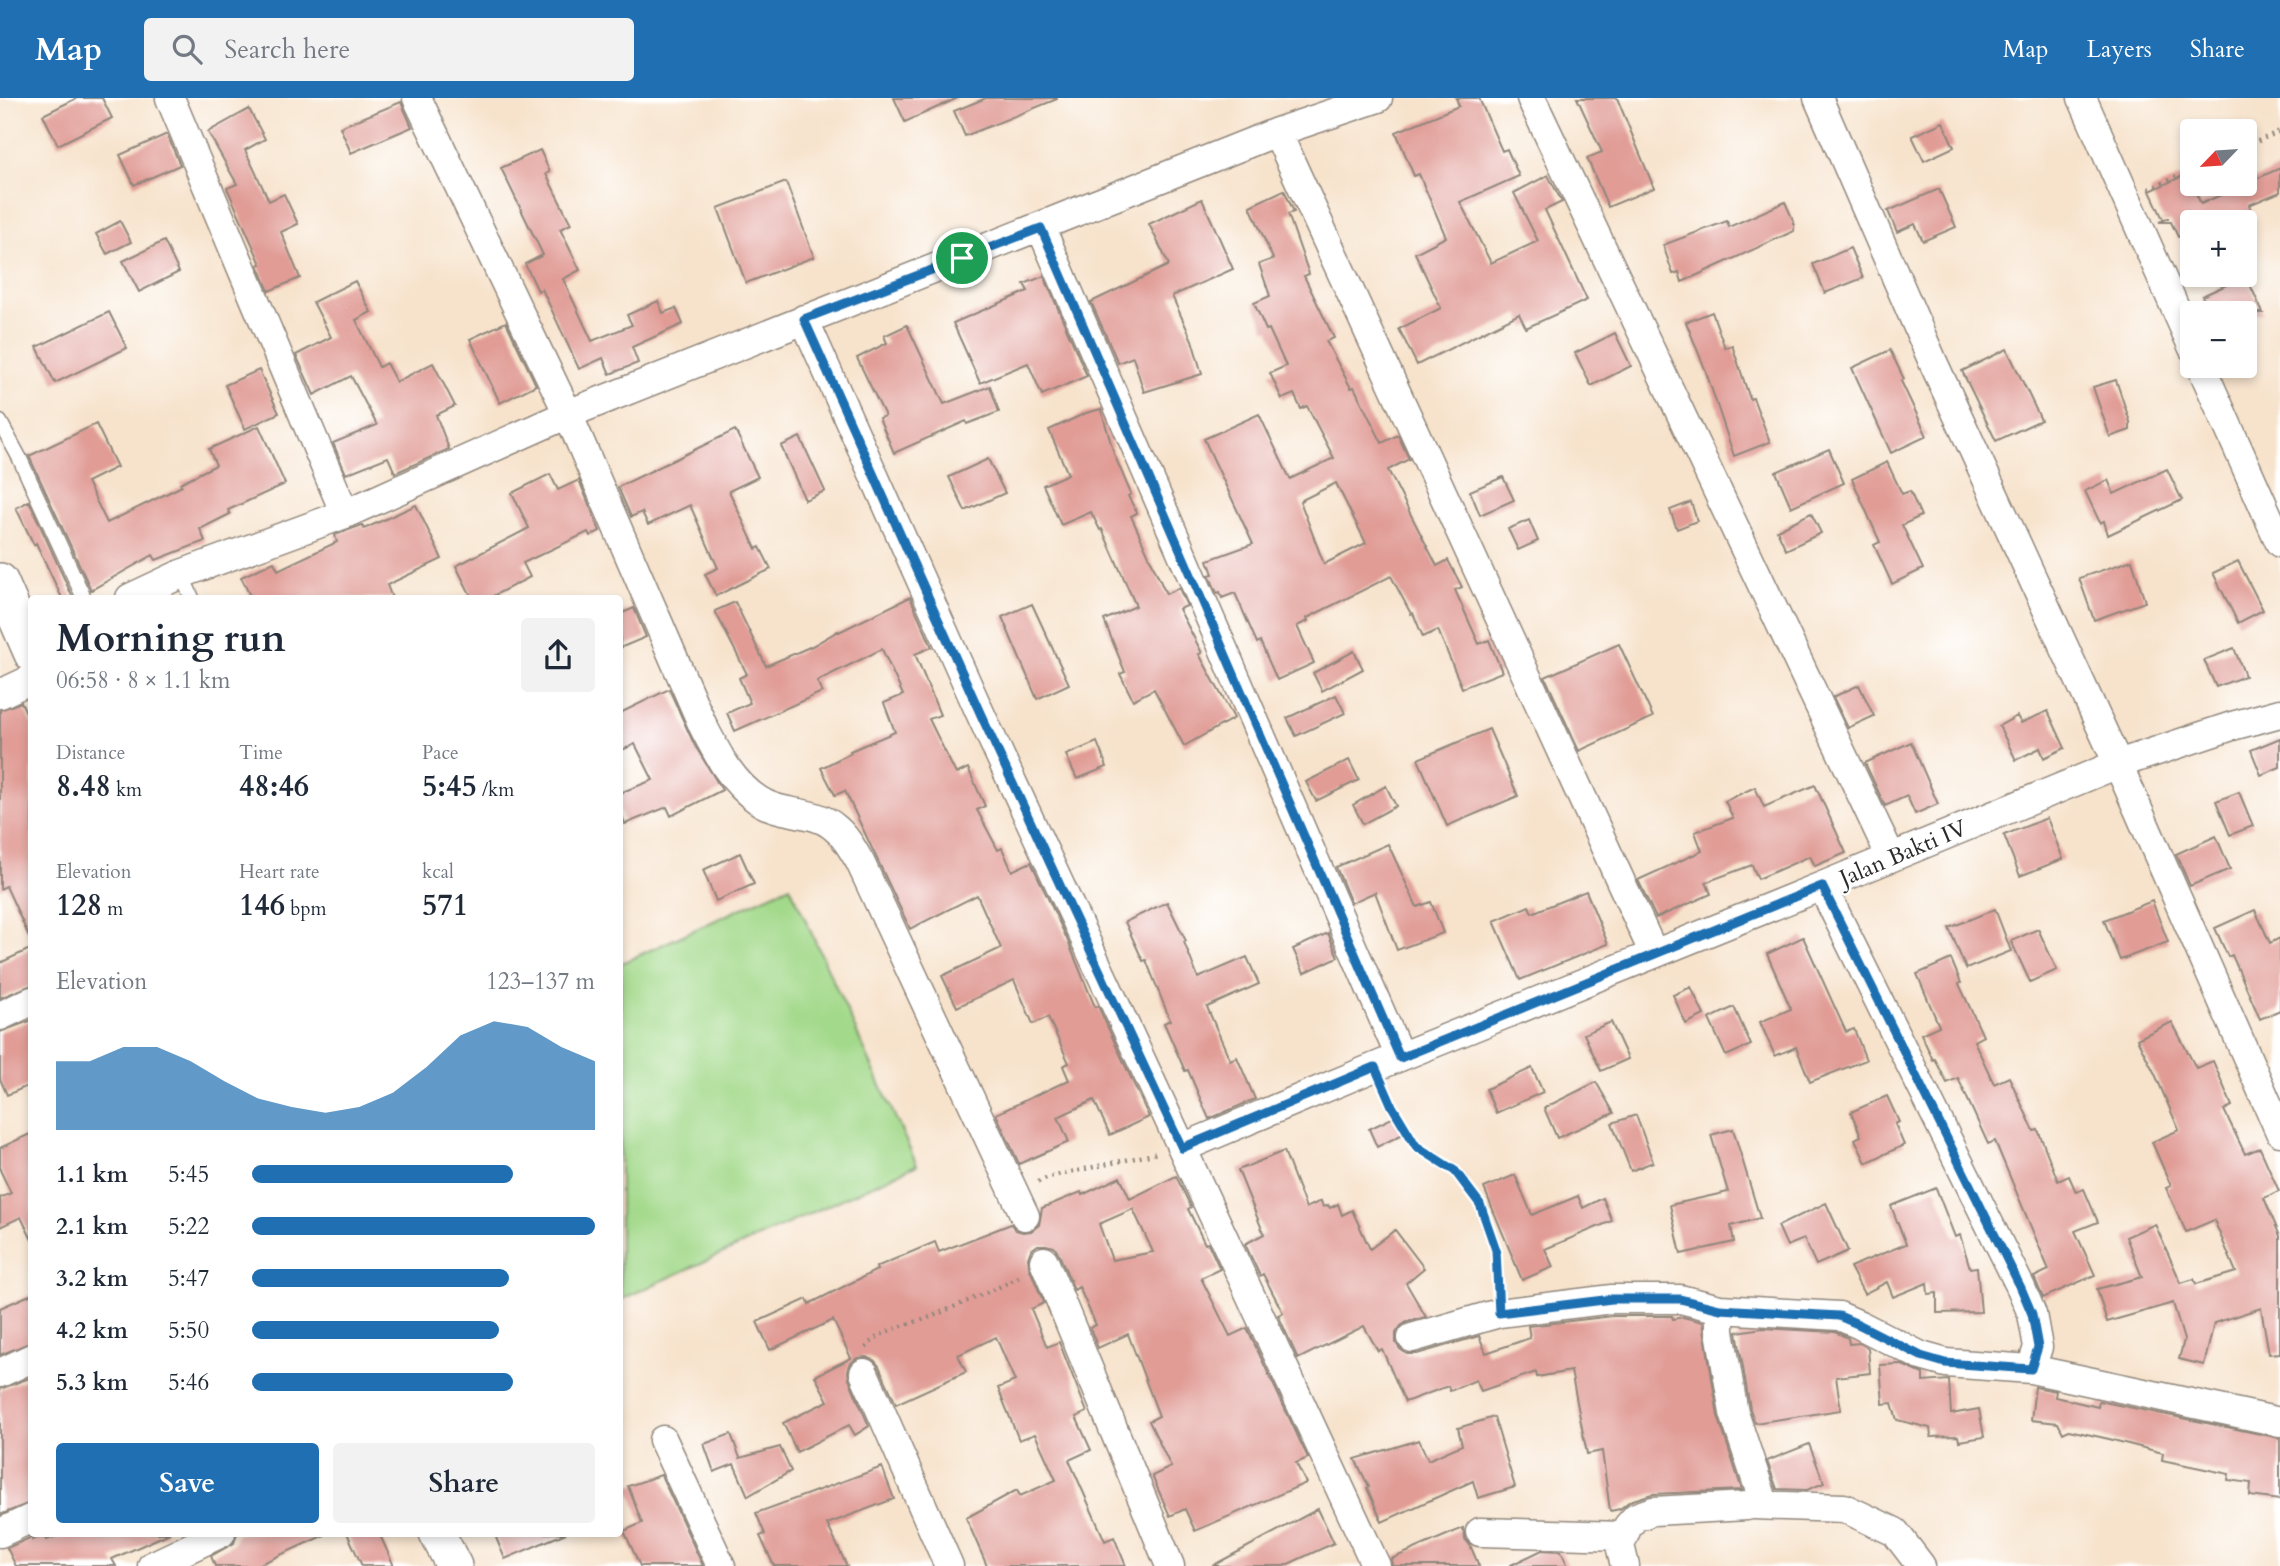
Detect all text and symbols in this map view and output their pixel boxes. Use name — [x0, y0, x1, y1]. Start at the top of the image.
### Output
search box — [144, 18, 634, 81]
text: Map — [35, 27, 102, 72]
icon: search — [168, 30, 206, 68]
text: Search here — [224, 32, 350, 67]
text: Map — [2003, 33, 2049, 66]
text: Layers — [2087, 33, 2152, 66]
text: Share — [2190, 33, 2245, 66]
north arrow — [2180, 119, 2258, 196]
map controls — [2180, 119, 2257, 378]
button: + — [2180, 210, 2257, 287]
pin — [932, 228, 992, 288]
icon: arrive — [943, 239, 981, 277]
button: − — [2180, 301, 2257, 378]
text: Morning run — [56, 613, 286, 665]
button: share — [521, 618, 595, 692]
text: 06:58 · 8 × 1.1 km — [56, 665, 230, 696]
text: Distance — [56, 740, 125, 766]
text: Time — [239, 740, 283, 766]
text: Pace — [422, 740, 459, 766]
text: 8.48 — [56, 766, 111, 807]
text: 48:46 — [239, 766, 309, 807]
text: 5:45 — [422, 766, 477, 807]
text: km — [111, 777, 142, 803]
text: /km — [477, 777, 514, 803]
street label: Jalan Bakti IV — [1832, 812, 1971, 895]
text: Elevation — [56, 859, 131, 885]
text: Heart rate — [239, 859, 320, 885]
text: kcal — [422, 859, 454, 885]
text: 128 — [56, 885, 102, 926]
text: 146 — [239, 885, 285, 926]
text: 571 — [422, 885, 468, 926]
text: m — [102, 896, 123, 922]
text: bpm — [285, 896, 327, 922]
text: Elevation — [56, 966, 147, 997]
text: 123–137 m — [486, 966, 595, 997]
text: 1.1 km — [56, 1159, 128, 1190]
text: 5:45 — [168, 1159, 209, 1190]
text: 2.1 km — [56, 1211, 128, 1242]
text: 5:22 — [168, 1211, 209, 1242]
text: 3.2 km — [56, 1263, 128, 1294]
text: 5:47 — [168, 1263, 209, 1294]
text: 4.2 km — [56, 1315, 128, 1346]
text: 5:50 — [168, 1315, 209, 1346]
text: 5.3 km — [56, 1367, 128, 1398]
text: 5:46 — [168, 1367, 209, 1398]
button: Save — [56, 1443, 319, 1523]
button: Share — [333, 1443, 595, 1523]

